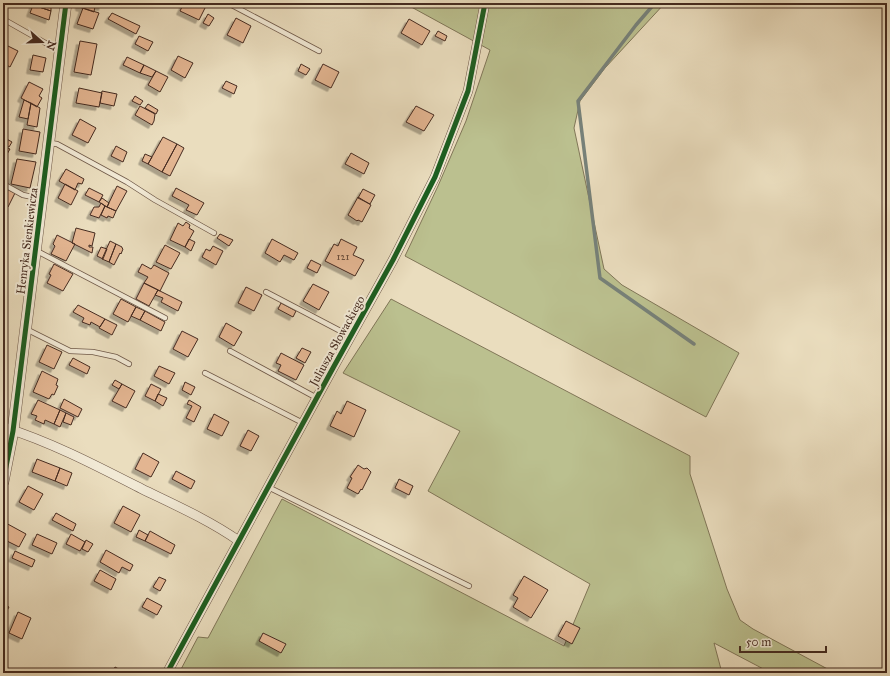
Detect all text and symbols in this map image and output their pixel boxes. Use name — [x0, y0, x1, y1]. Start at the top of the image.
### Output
north arrow — [22, 22, 62, 62]
text: N — [43, 39, 59, 52]
street label: Henryka Sienkiewicza — [14, 186, 41, 295]
house number: 121 — [337, 251, 349, 263]
street label: Juliusza Słowackiego — [305, 293, 369, 391]
scale bar — [740, 628, 826, 654]
text: 50 m — [746, 635, 771, 649]

